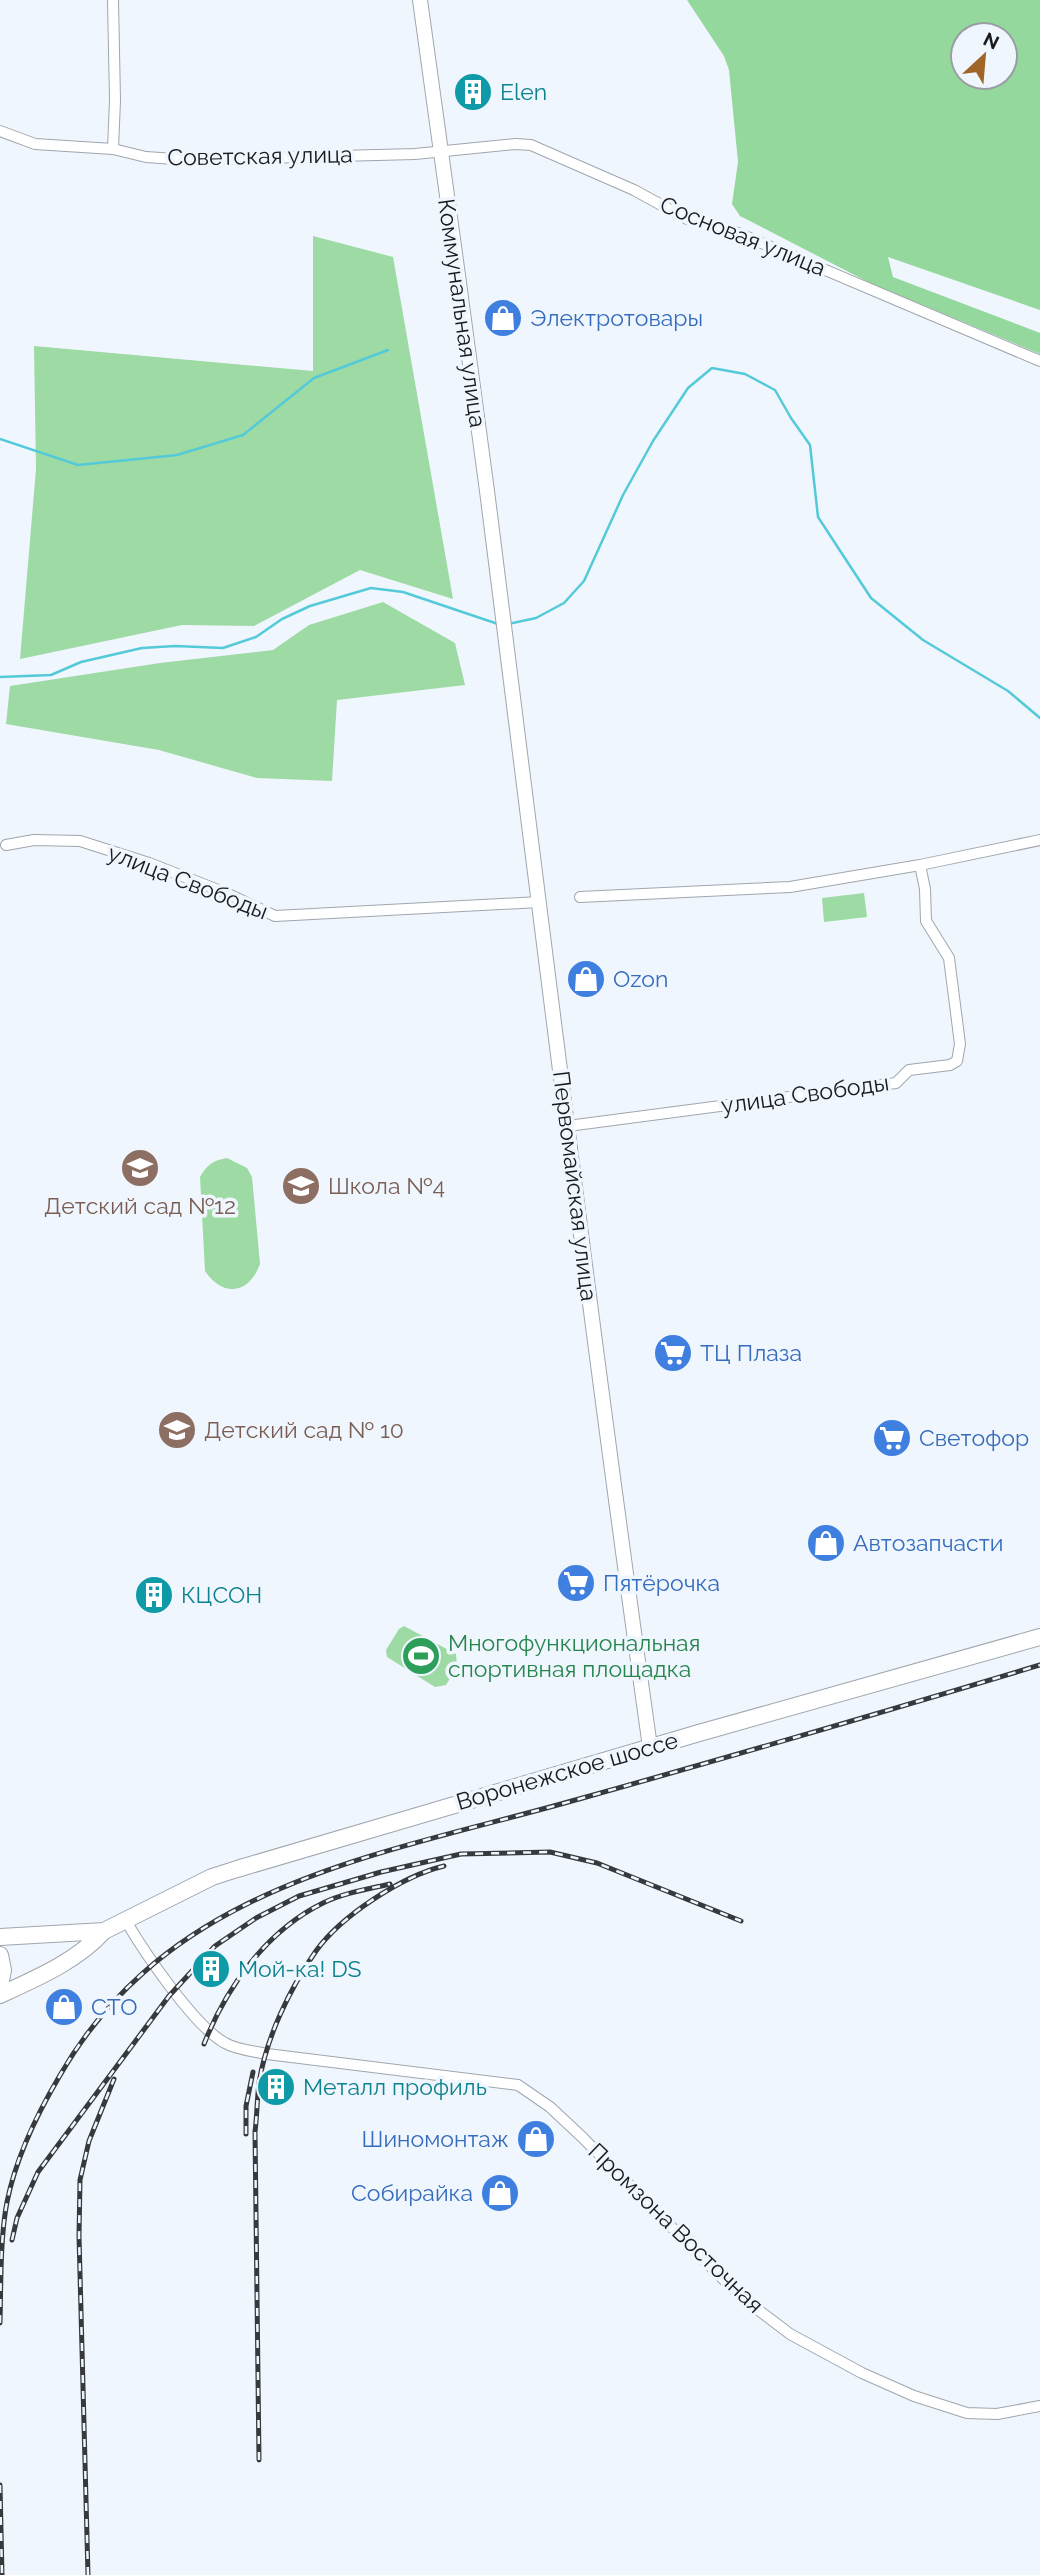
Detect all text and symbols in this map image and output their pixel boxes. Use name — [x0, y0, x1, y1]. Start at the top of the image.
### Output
north arrow — [949, 21, 1019, 91]
text: N — [980, 28, 1003, 54]
building icon: Elen — [452, 71, 494, 113]
place label: Elen — [500, 78, 547, 105]
street label: Советская улица — [167, 140, 353, 171]
street label: Сосновая улица — [656, 190, 830, 281]
street label: Коммунальная улица — [433, 197, 492, 429]
shop icon: Электротовары — [482, 297, 524, 339]
place label: Электротовары — [530, 304, 703, 331]
street label: улица Свободы — [104, 839, 272, 924]
shop icon: Ozon — [565, 958, 607, 1000]
place label: Ozon — [613, 965, 668, 992]
street label: улица Свободы — [719, 1068, 891, 1119]
street label: Первомайская улица — [548, 1069, 603, 1303]
school or university icon: Детский сад №12 — [119, 1147, 161, 1189]
school or university icon: Школа №4 — [280, 1165, 322, 1207]
place label: Школа №4 — [328, 1172, 445, 1199]
place label: Детский сад №12 — [44, 1192, 236, 1219]
supermarket icon: ТЦ Плаза — [652, 1332, 694, 1374]
place label: ТЦ Плаза — [700, 1339, 802, 1366]
school or university icon: Детский сад № 10 — [156, 1409, 198, 1451]
place label: Детский сад № 10 — [204, 1416, 404, 1443]
supermarket icon: Светофор — [871, 1417, 913, 1459]
place label: Светофор — [919, 1424, 1029, 1451]
shop icon: Автозапчасти — [805, 1522, 847, 1564]
place label: Автозапчасти — [853, 1529, 1003, 1556]
supermarket icon: Пятёрочка — [555, 1562, 597, 1604]
place label: Пятёрочка — [603, 1569, 720, 1596]
building icon: КЦСОН — [133, 1574, 175, 1616]
place label: КЦСОН — [181, 1581, 262, 1608]
place label: Многофункциональная спортивная площадка — [448, 1629, 701, 1682]
sports icon: Многофункциональная спортивная площадка — [400, 1635, 442, 1677]
street label: Воронежское шоссе — [453, 1726, 681, 1815]
building icon: Мой-ка! DS — [190, 1948, 232, 1990]
place label: Мой-ка! DS — [238, 1955, 362, 1982]
shop icon: СТО — [43, 1986, 85, 2028]
place label: СТО — [91, 1993, 137, 2020]
building icon: Металл профиль — [255, 2066, 297, 2108]
place label: Металл профиль — [303, 2073, 487, 2100]
shop icon: Шиномонтаж — [515, 2118, 557, 2160]
place label: Шиномонтаж — [362, 2125, 509, 2152]
street label: Промзона Восточная — [583, 2137, 769, 2318]
shop icon: Собирайка — [479, 2172, 521, 2214]
place label: Собирайка — [351, 2179, 473, 2206]

